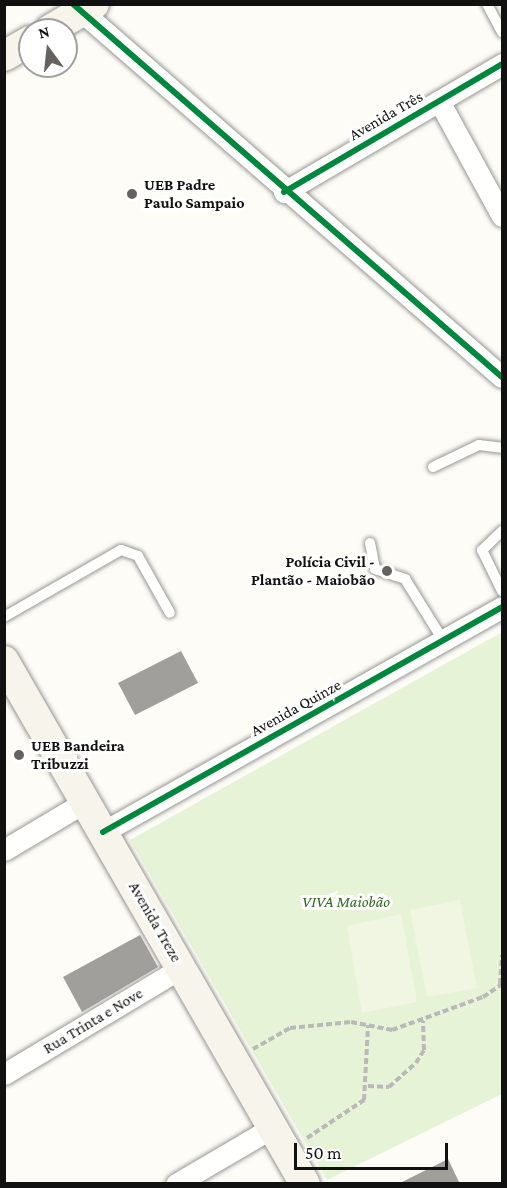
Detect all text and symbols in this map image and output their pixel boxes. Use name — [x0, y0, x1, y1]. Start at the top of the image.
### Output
north arrow — [18, 18, 78, 78]
text: N — [36, 22, 51, 42]
street label: Avenida Três — [346, 87, 426, 145]
place label: UEB Padre Paulo Sampaio — [144, 175, 244, 213]
marker: UEB Padre Paulo Sampaio — [125, 187, 139, 201]
place label: Polícia Civil - Plantão - Maiobão — [251, 552, 375, 590]
marker: Polícia Civil - Plantão - Maiobão — [380, 564, 394, 578]
street label: Avenida Quinze — [247, 675, 345, 741]
place label: UEB Bandeira Tribuzzi — [31, 736, 125, 774]
marker: UEB Bandeira Tribuzzi — [12, 748, 26, 762]
street label: Avenida Treze — [124, 878, 186, 966]
park label: VIVA Maiobão — [302, 892, 390, 912]
street label: Rua Trinta e Nove — [40, 984, 146, 1058]
scale bar — [297, 1131, 452, 1169]
text: 50 m — [305, 1143, 342, 1163]

